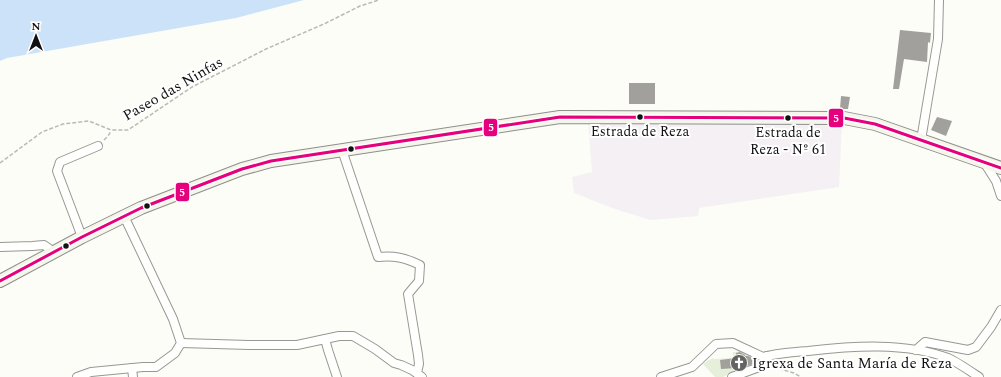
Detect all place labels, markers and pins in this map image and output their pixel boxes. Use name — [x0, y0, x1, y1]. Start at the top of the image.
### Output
marker: Estrada de Reza — [635, 112, 645, 122]
marker: Estrada de Reza - Nº 61 — [783, 113, 793, 123]
place label: Estrada de Reza — [591, 121, 689, 142]
place label: Estrada de Reza - Nº 61 — [750, 122, 826, 160]
unlabelled marker — [346, 144, 356, 154]
unlabelled marker — [142, 201, 152, 211]
unlabelled marker — [61, 241, 71, 251]
place label: Igrexa de Santa María de Reza — [752, 352, 953, 375]
church icon: Igrexa de Santa María de Reza — [729, 353, 749, 373]

